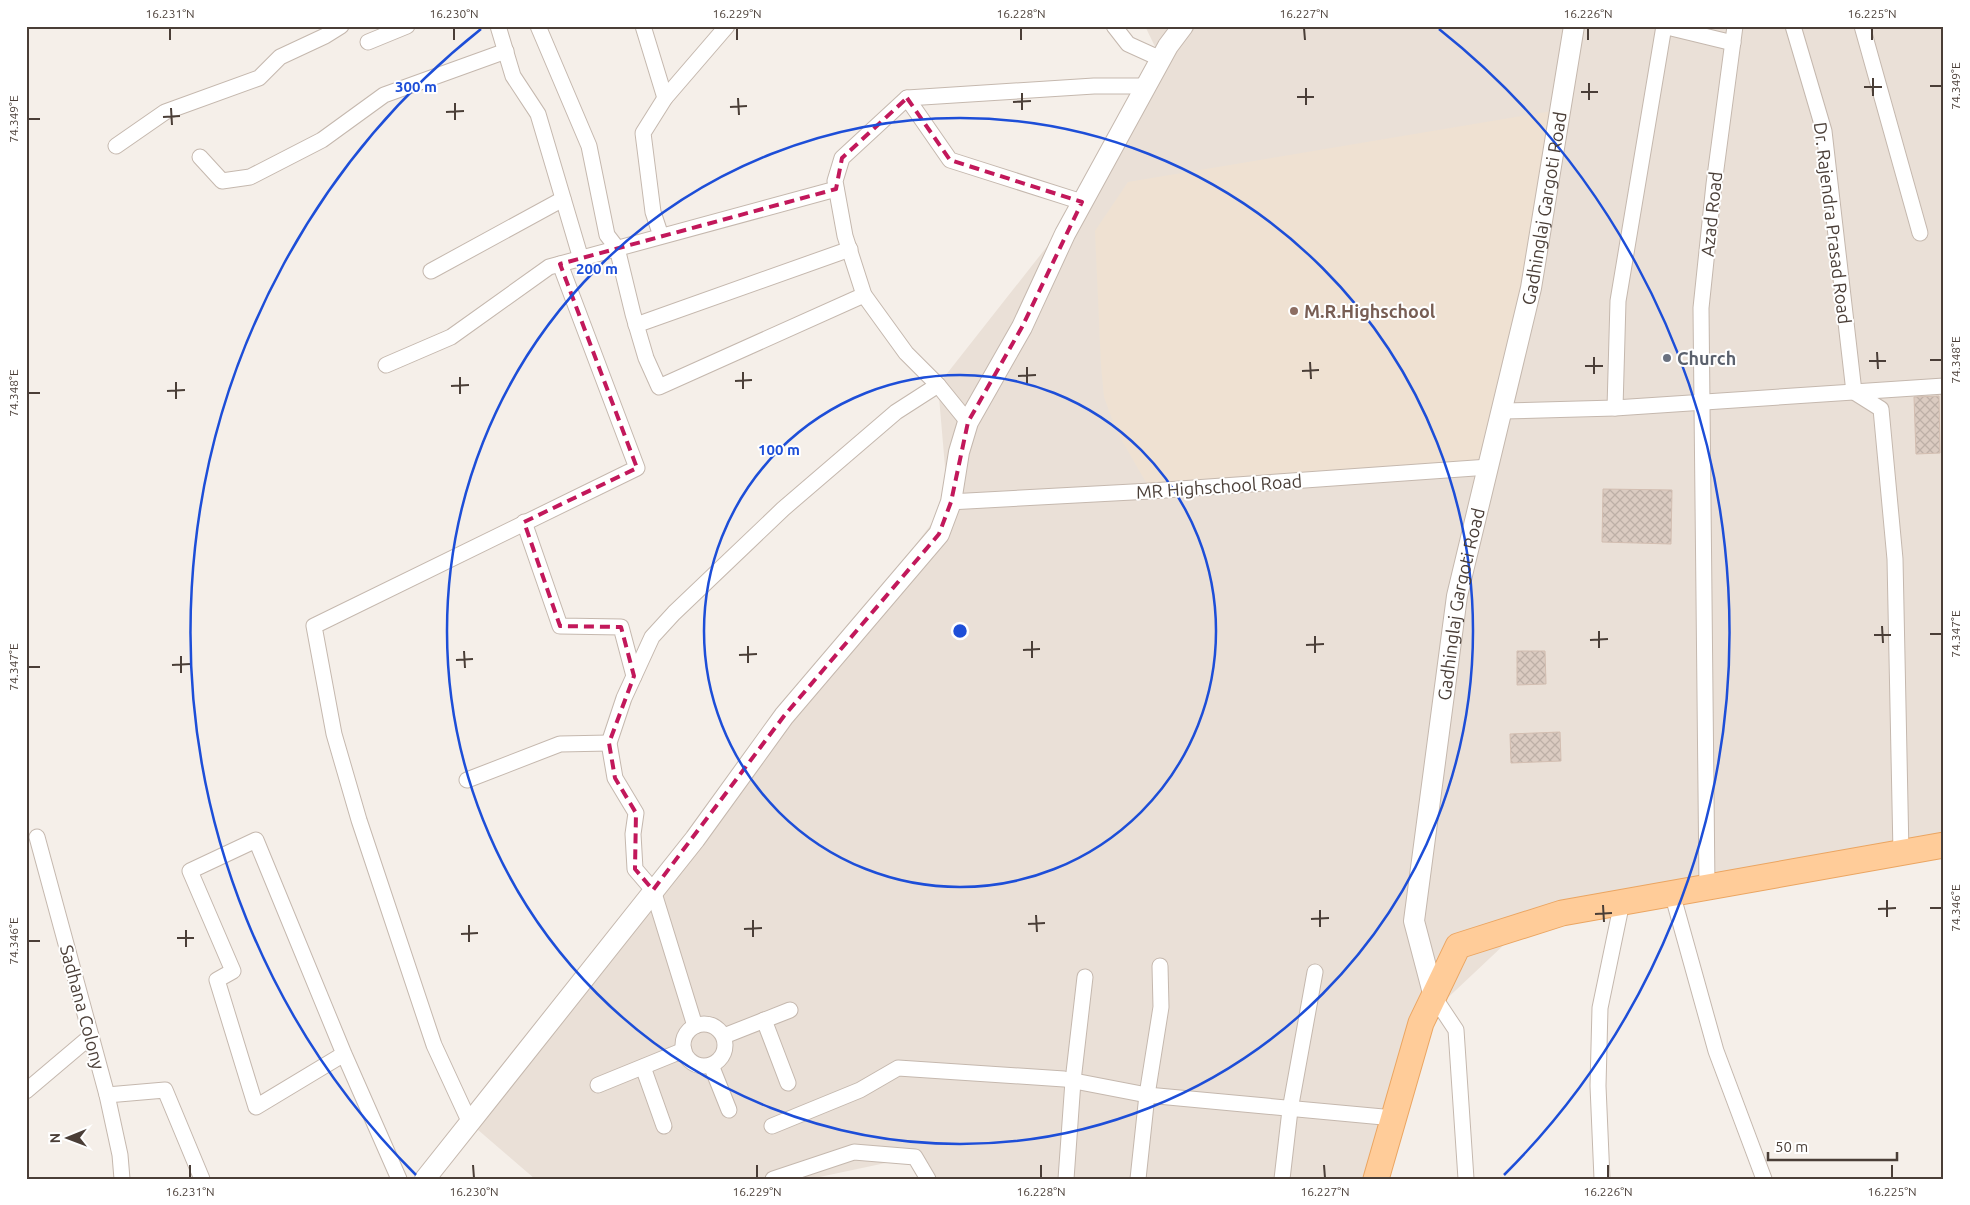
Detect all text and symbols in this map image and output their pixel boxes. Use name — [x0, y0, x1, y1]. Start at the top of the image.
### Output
text: 16.231°N — [145, 7, 195, 20]
text: 16.230°N — [429, 7, 479, 20]
text: 16.229°N — [712, 7, 762, 20]
text: 16.228°N — [996, 7, 1046, 20]
text: 16.227°N — [1279, 7, 1329, 20]
text: 16.226°N — [1563, 7, 1613, 20]
text: 16.225°N — [1847, 7, 1897, 20]
text: 74.349°E — [1949, 62, 1962, 110]
text: 300 m — [395, 78, 437, 95]
text: 74.349°E — [7, 95, 20, 143]
street label: Gadhinglaj Gargoti Road — [1517, 110, 1570, 307]
street label: Dr. Rajendra Prasad Road — [1811, 121, 1855, 325]
street label: Azad Road — [1697, 170, 1725, 258]
text: 200 m — [576, 260, 618, 277]
place label: M.R.Highschool — [1304, 301, 1436, 321]
marker: M.R.Highschool — [1288, 305, 1300, 317]
text: 74.348°E — [1949, 336, 1962, 384]
place label: Church — [1677, 348, 1736, 368]
marker: Church — [1661, 352, 1673, 364]
text: 74.348°E — [7, 369, 20, 417]
text: 100 m — [758, 441, 800, 458]
street label: MR Highschool Road — [1135, 470, 1303, 502]
street label: Gadhinglaj Gargoti Road — [1433, 506, 1488, 702]
text: 74.347°E — [1949, 610, 1962, 658]
centre of rings — [951, 622, 969, 640]
text: 74.347°E — [7, 643, 20, 691]
text: 74.346°E — [1949, 884, 1962, 932]
text: 74.346°E — [7, 917, 20, 965]
street label: Sadhana Colony — [57, 943, 109, 1072]
north arrow — [42, 1112, 92, 1162]
scale bar — [1768, 1130, 1896, 1162]
text: N — [47, 1133, 63, 1144]
text: 50 m — [1775, 1138, 1808, 1155]
text: 16.231°N — [165, 1185, 215, 1198]
text: 16.230°N — [449, 1185, 499, 1198]
text: 16.229°N — [732, 1185, 782, 1198]
text: 16.228°N — [1016, 1185, 1066, 1198]
text: 16.227°N — [1300, 1185, 1350, 1198]
text: 16.226°N — [1583, 1185, 1633, 1198]
text: 16.225°N — [1867, 1185, 1917, 1198]

